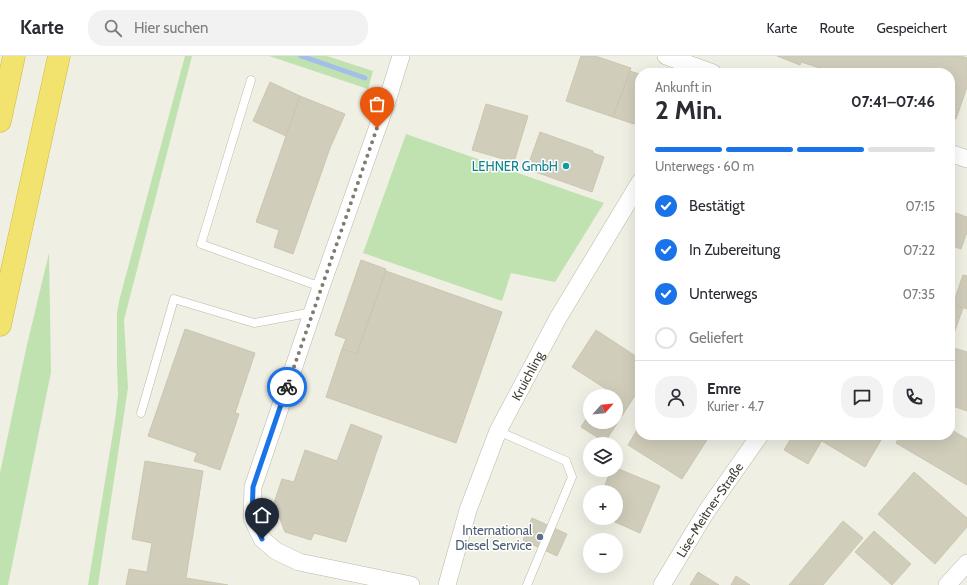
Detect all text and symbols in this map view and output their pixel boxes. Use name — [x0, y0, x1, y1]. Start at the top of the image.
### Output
search box — [88, 10, 368, 46]
text: Karte — [20, 16, 64, 39]
icon: search — [102, 17, 124, 39]
text: Hier suchen — [134, 19, 208, 37]
text: Karte — [767, 19, 797, 37]
text: Route — [819, 19, 855, 37]
text: Gespeichert — [877, 19, 947, 37]
text: Ankunft in — [655, 79, 712, 95]
pin — [360, 87, 394, 128]
icon: bag — [366, 93, 388, 115]
text: 07:41–07:46 — [851, 93, 935, 111]
text: 2 Min. — [655, 94, 722, 126]
place label: LEHNER GmbH — [472, 158, 558, 174]
text: Unterwegs · 60 m — [655, 158, 754, 174]
marker: LEHNER GmbH — [561, 161, 571, 171]
icon: check — [655, 195, 677, 217]
text: Bestätigt — [689, 197, 745, 215]
text: 07:15 — [906, 198, 935, 214]
icon: check — [655, 239, 677, 261]
text: In Zubereitung — [689, 241, 780, 259]
text: 07:22 — [903, 242, 935, 258]
icon: check — [655, 283, 677, 305]
text: Unterwegs — [689, 285, 757, 303]
text: 07:35 — [903, 286, 935, 302]
text: Geliefert — [689, 329, 743, 347]
street label: Kruichling — [508, 348, 547, 403]
courier — [267, 367, 307, 407]
icon: bike — [276, 376, 298, 398]
button: person — [655, 376, 697, 418]
button: chat — [841, 376, 883, 418]
button: phone — [893, 376, 935, 418]
text: Emre — [707, 380, 741, 398]
north arrow — [583, 389, 623, 429]
map controls — [583, 389, 623, 573]
text: Kurier · 4.7 — [707, 398, 764, 414]
button: layers — [583, 437, 623, 477]
street label: Lise-Meitner-Straße — [673, 459, 747, 560]
button: + — [583, 485, 623, 525]
pin — [245, 498, 279, 539]
icon: home — [251, 504, 273, 526]
place label: International Diesel Service — [455, 522, 532, 553]
marker: International Diesel Service — [535, 532, 545, 542]
button: − — [583, 533, 623, 573]

